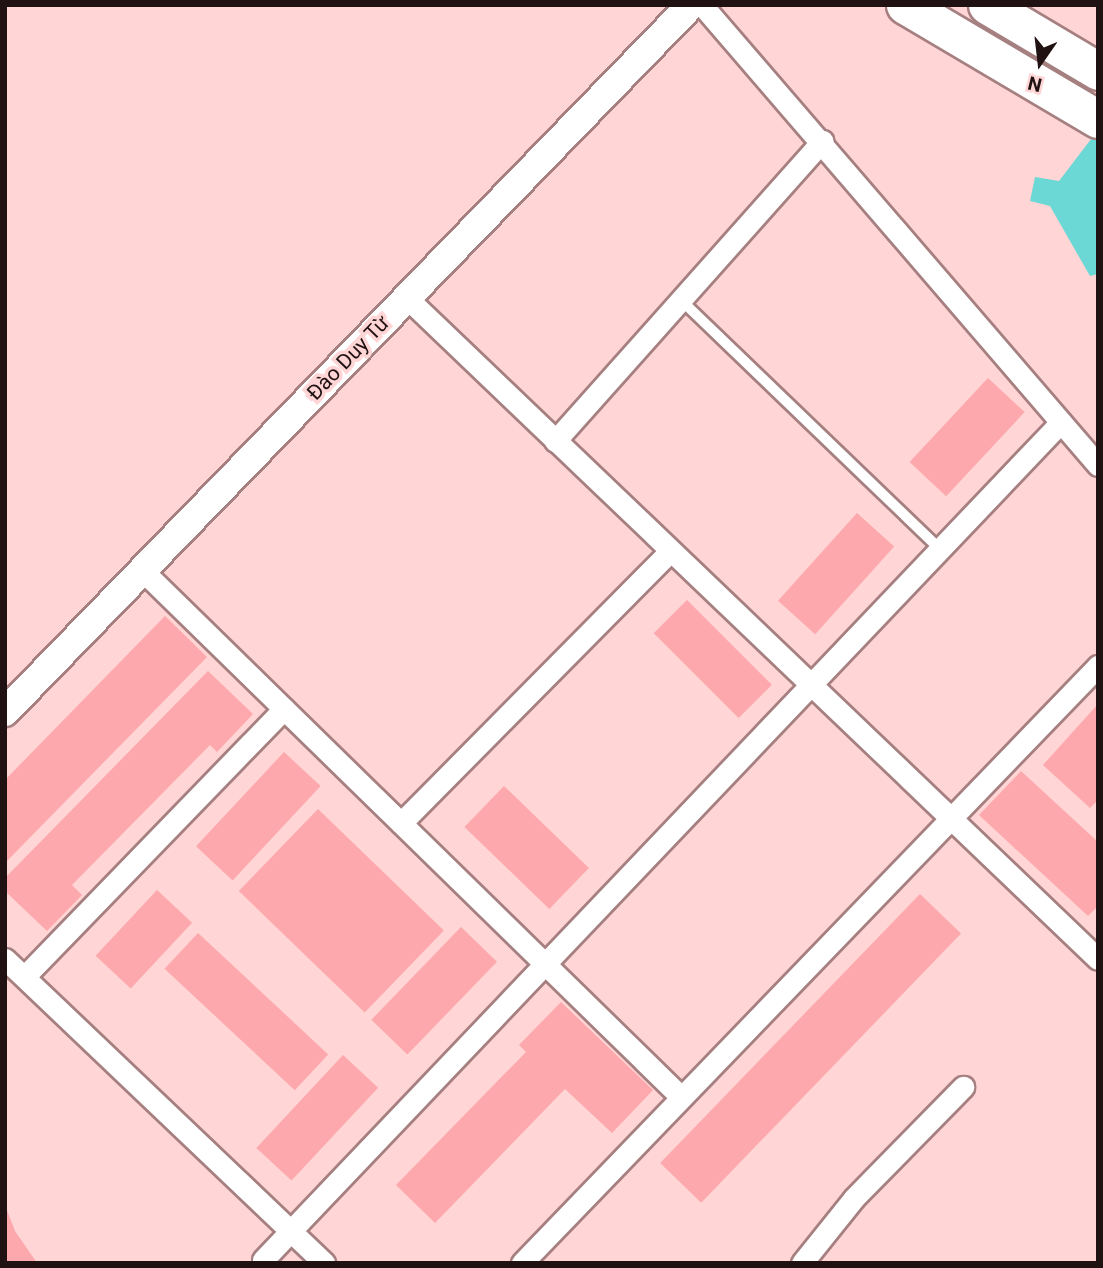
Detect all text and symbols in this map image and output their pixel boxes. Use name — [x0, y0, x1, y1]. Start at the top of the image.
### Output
north arrow — [1005, 28, 1075, 98]
text: N — [1026, 71, 1044, 97]
street label: Đào Duy Từ — [302, 310, 394, 406]

